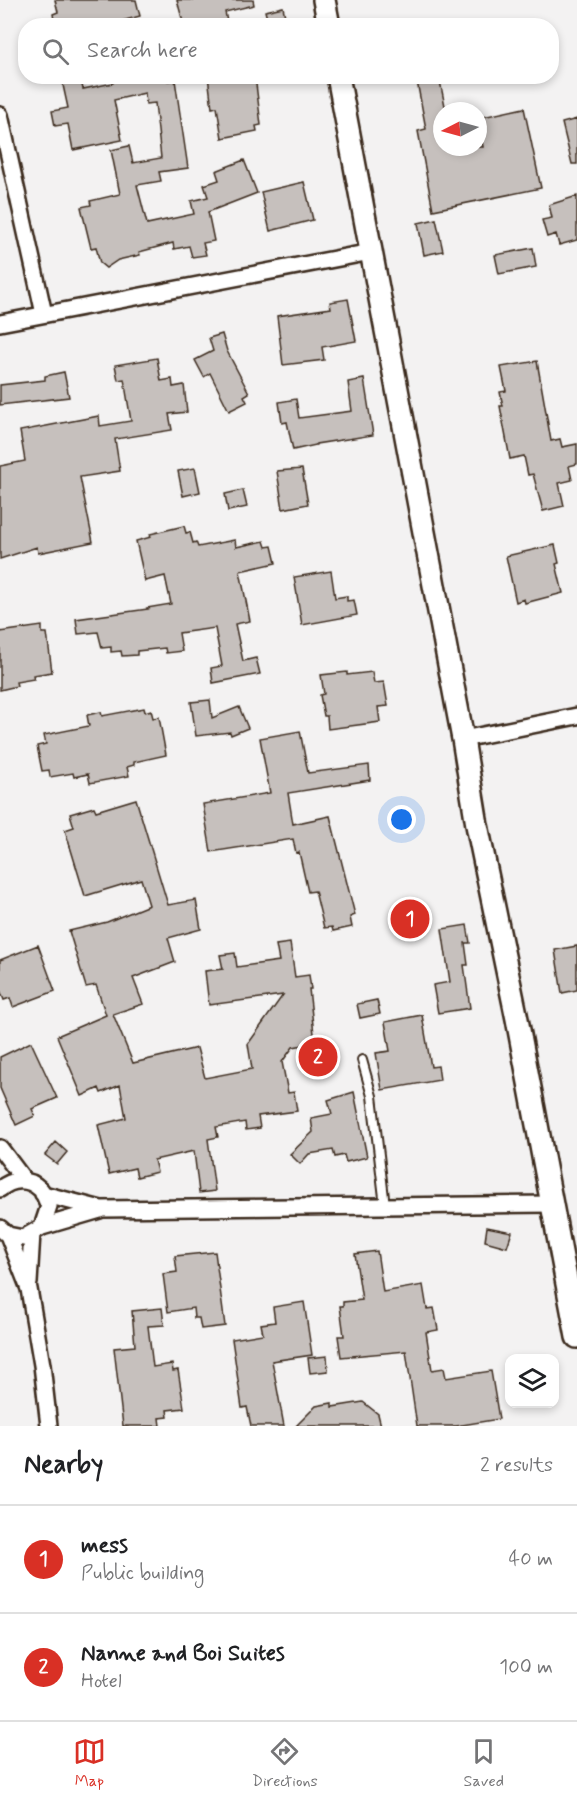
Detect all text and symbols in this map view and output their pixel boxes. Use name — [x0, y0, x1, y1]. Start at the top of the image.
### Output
search box — [18, 18, 559, 84]
icon: search — [39, 35, 72, 68]
text: Search here — [87, 37, 198, 65]
north arrow — [433, 102, 487, 156]
your location — [387, 805, 416, 834]
pin: 1 — [390, 896, 430, 942]
pin: 2 — [298, 1034, 338, 1080]
map controls — [505, 1354, 559, 1408]
button: layers — [505, 1354, 559, 1408]
text: Nearby — [24, 1448, 103, 1482]
text: 2 results — [480, 1452, 553, 1479]
text: mess — [81, 1532, 128, 1560]
text: 1 — [39, 1546, 48, 1573]
text: 40 m — [509, 1546, 553, 1573]
text: Public building — [81, 1560, 204, 1587]
text: Nanne and Boi Suites — [81, 1640, 285, 1668]
text: 2 — [39, 1654, 48, 1681]
text: 100 m — [499, 1654, 553, 1681]
text: Hotel — [81, 1668, 122, 1695]
tab: Map — [73, 1735, 106, 1792]
tab: Directions — [252, 1735, 318, 1792]
tab: Saved — [464, 1735, 504, 1792]

